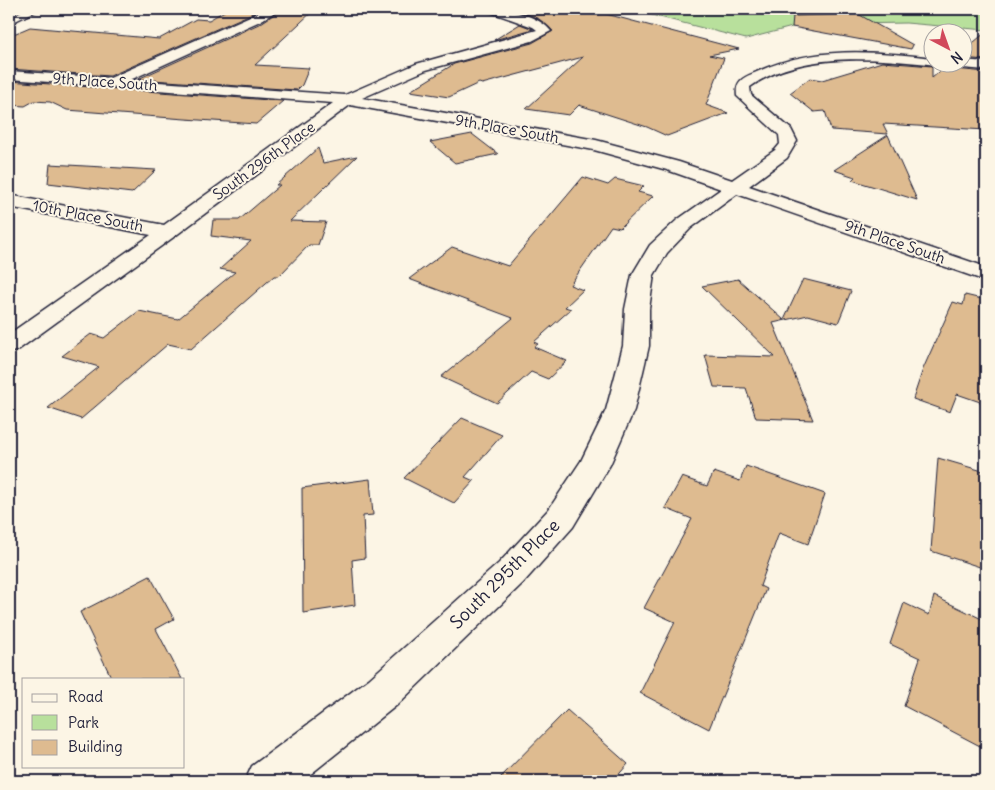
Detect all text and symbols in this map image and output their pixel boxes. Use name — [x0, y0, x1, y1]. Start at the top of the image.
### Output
north arrow — [922, 22, 972, 72]
text: N — [947, 48, 966, 68]
street label: 9th Place South — [52, 68, 158, 95]
street label: 9th Place South — [454, 110, 561, 147]
street label: South 296th Place — [209, 117, 319, 204]
street label: 10th Place South — [31, 195, 145, 236]
street label: 9th Place South — [842, 215, 948, 268]
street label: South 295th Place — [445, 514, 564, 633]
legend — [22, 678, 185, 768]
text: Road — [68, 687, 103, 706]
text: Park — [68, 713, 99, 732]
text: Building — [68, 737, 123, 756]

